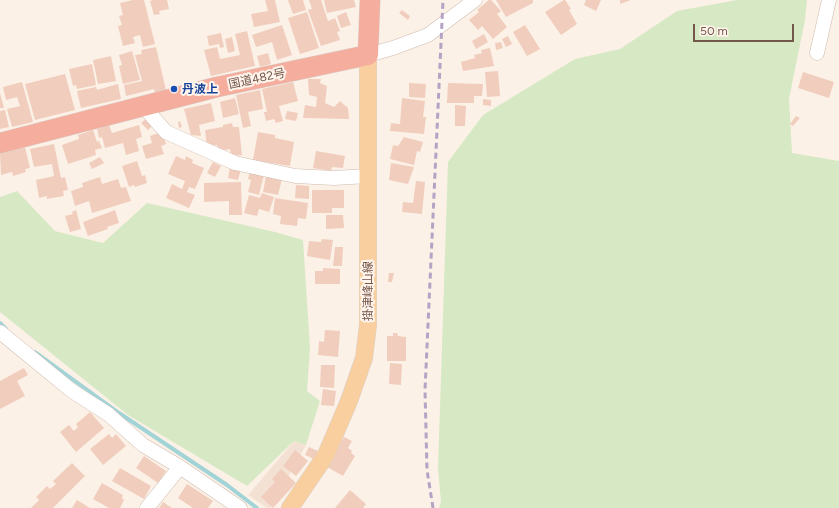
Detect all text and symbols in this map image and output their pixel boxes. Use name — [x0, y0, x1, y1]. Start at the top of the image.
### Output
scale bar — [695, 16, 796, 42]
text: 50 m — [700, 24, 728, 38]
street label: 国道482号 — [227, 66, 287, 92]
place label: 丹波上 — [182, 82, 218, 96]
marker: 丹波上 — [169, 84, 179, 94]
street label: 掛津峰山線 — [361, 261, 375, 321]

